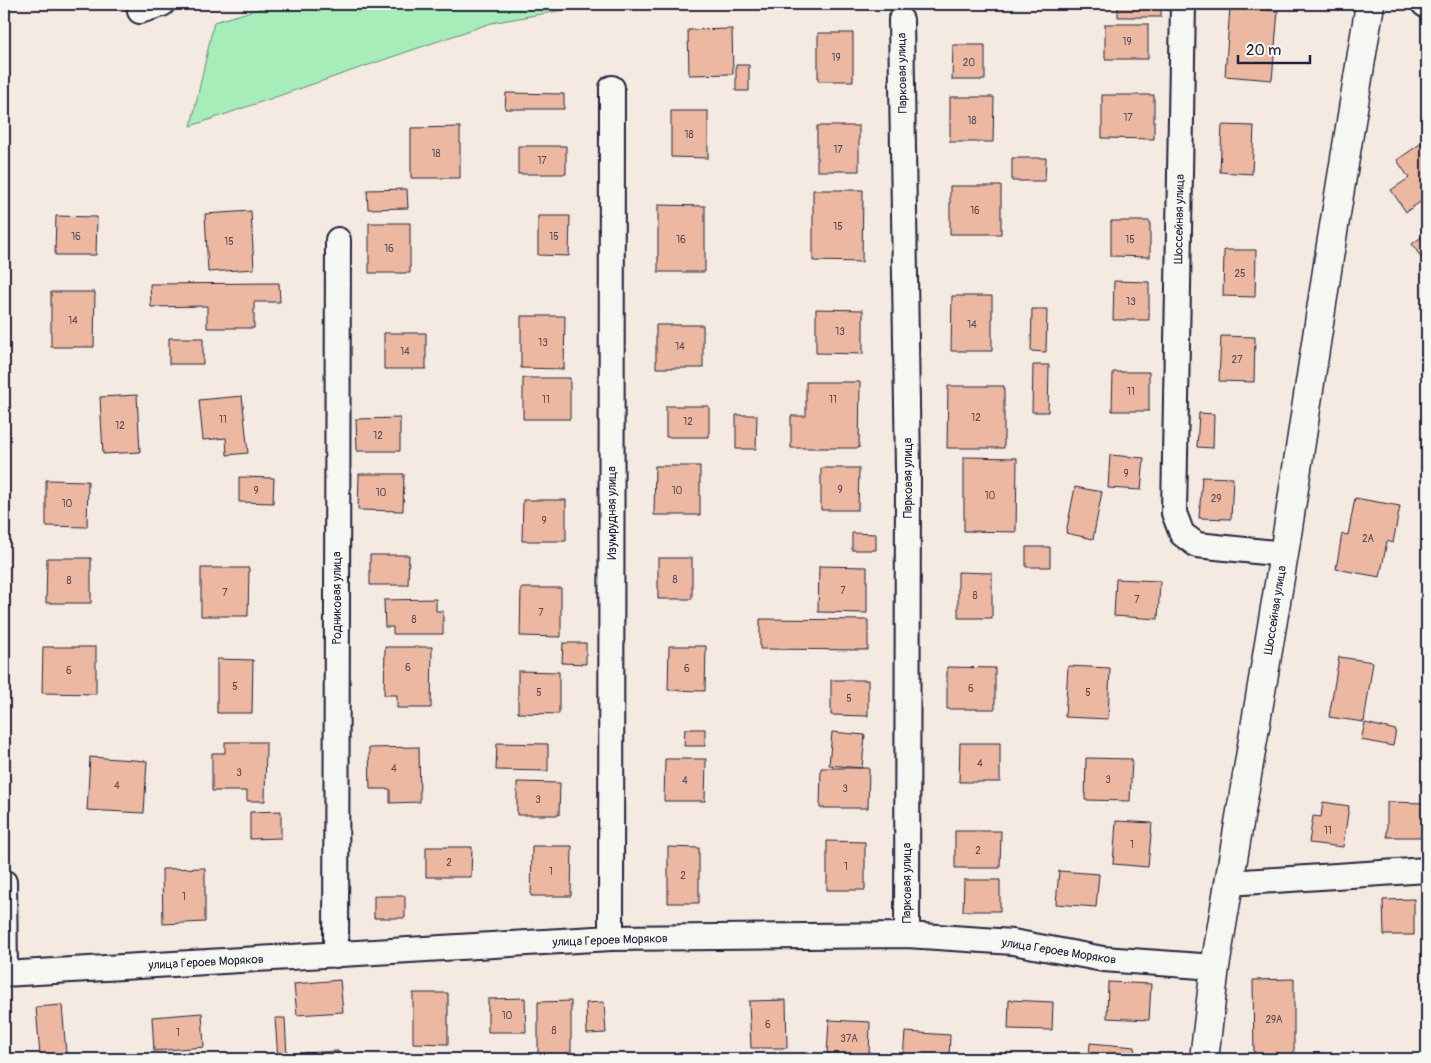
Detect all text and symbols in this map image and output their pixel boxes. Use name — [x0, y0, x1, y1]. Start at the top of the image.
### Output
street label: Парковая улица — [894, 32, 911, 113]
scale bar — [1238, 32, 1311, 64]
house number: 19 — [1122, 36, 1132, 48]
text: 20 m — [1246, 41, 1281, 60]
house number: 19 — [831, 52, 841, 64]
house number: 20 — [963, 57, 975, 69]
house number: 17 — [1123, 112, 1133, 124]
house number: 18 — [968, 115, 976, 127]
house number: 18 — [685, 129, 693, 141]
house number: 17 — [833, 144, 843, 156]
house number: 18 — [432, 148, 440, 160]
house number: 17 — [537, 155, 547, 167]
street label: Шоссейная улица — [1171, 174, 1188, 264]
house number: 16 — [970, 205, 980, 217]
house number: 15 — [833, 221, 843, 233]
house number: 16 — [71, 231, 81, 243]
house number: 15 — [549, 231, 559, 243]
house number: 16 — [676, 234, 686, 246]
house number: 15 — [1125, 234, 1135, 246]
house number: 15 — [224, 236, 234, 248]
house number: 16 — [384, 243, 394, 255]
house number: 25 — [1234, 268, 1246, 280]
house number: 13 — [1126, 296, 1136, 308]
house number: 14 — [68, 315, 78, 327]
house number: 14 — [967, 319, 977, 331]
house number: 13 — [835, 326, 845, 338]
house number: 13 — [538, 337, 548, 349]
house number: 14 — [675, 341, 685, 353]
house number: 14 — [400, 346, 410, 358]
house number: 27 — [1232, 354, 1243, 366]
house number: 11 — [1127, 386, 1135, 398]
house number: 11 — [542, 394, 550, 406]
house number: 11 — [829, 394, 837, 406]
house number: 12 — [971, 412, 981, 424]
house number: 11 — [219, 414, 227, 426]
house number: 12 — [683, 416, 693, 428]
house number: 12 — [115, 420, 125, 432]
house number: 12 — [373, 430, 383, 442]
street label: Парковая улица — [901, 437, 916, 518]
street label: Изумрудная улица — [605, 466, 620, 560]
house number: 9 — [1123, 468, 1129, 480]
house number: 9 — [837, 484, 843, 496]
house number: 9 — [253, 485, 259, 497]
house number: 10 — [672, 485, 683, 497]
house number: 10 — [376, 487, 387, 499]
house number: 10 — [985, 490, 996, 502]
house number: 29 — [1211, 493, 1221, 505]
house number: 10 — [62, 498, 73, 510]
house number: 9 — [541, 515, 547, 527]
house number: 2А — [1362, 533, 1375, 545]
street label: Родниковая улица — [330, 551, 345, 645]
street label: Шоссейная улица — [1261, 564, 1290, 656]
house number: 8 — [672, 574, 678, 586]
house number: 8 — [66, 575, 72, 587]
house number: 7 — [840, 585, 846, 597]
house number: 7 — [222, 587, 228, 599]
house number: 8 — [972, 590, 978, 602]
house number: 7 — [1134, 594, 1140, 606]
house number: 7 — [538, 607, 544, 619]
house number: 8 — [411, 614, 417, 626]
house number: 6 — [405, 662, 411, 674]
house number: 6 — [684, 663, 690, 675]
house number: 6 — [66, 665, 72, 677]
house number: 5 — [232, 681, 238, 693]
house number: 6 — [968, 683, 974, 695]
house number: 5 — [536, 687, 542, 699]
house number: 5 — [1085, 687, 1091, 699]
house number: 5 — [846, 693, 852, 705]
house number: 4 — [977, 758, 983, 770]
house number: 4 — [391, 763, 397, 775]
house number: 3 — [236, 767, 242, 779]
house number: 3 — [1105, 774, 1111, 786]
house number: 4 — [682, 775, 688, 787]
house number: 4 — [114, 780, 120, 792]
house number: 3 — [842, 783, 848, 795]
house number: 3 — [535, 794, 541, 806]
house number: 11 — [1324, 825, 1332, 837]
house number: 1 — [1130, 839, 1134, 851]
street label: Парковая улица — [900, 842, 915, 923]
house number: 2 — [975, 845, 981, 857]
house number: 2 — [446, 857, 452, 869]
house number: 1 — [844, 861, 848, 873]
house number: 1 — [549, 866, 553, 878]
house number: 2 — [680, 870, 686, 882]
house number: 1 — [182, 891, 186, 903]
street label: улица Героев Моряков — [551, 931, 668, 950]
street label: улица Героев Моряков — [1000, 935, 1117, 968]
street label: улица Героев Моряков — [147, 952, 264, 973]
house number: 10 — [502, 1010, 513, 1022]
house number: 29А — [1265, 1014, 1283, 1026]
house number: 6 — [765, 1019, 771, 1031]
house number: 8 — [551, 1025, 557, 1037]
house number: 1 — [176, 1027, 180, 1039]
house number: 37А — [840, 1033, 858, 1045]

